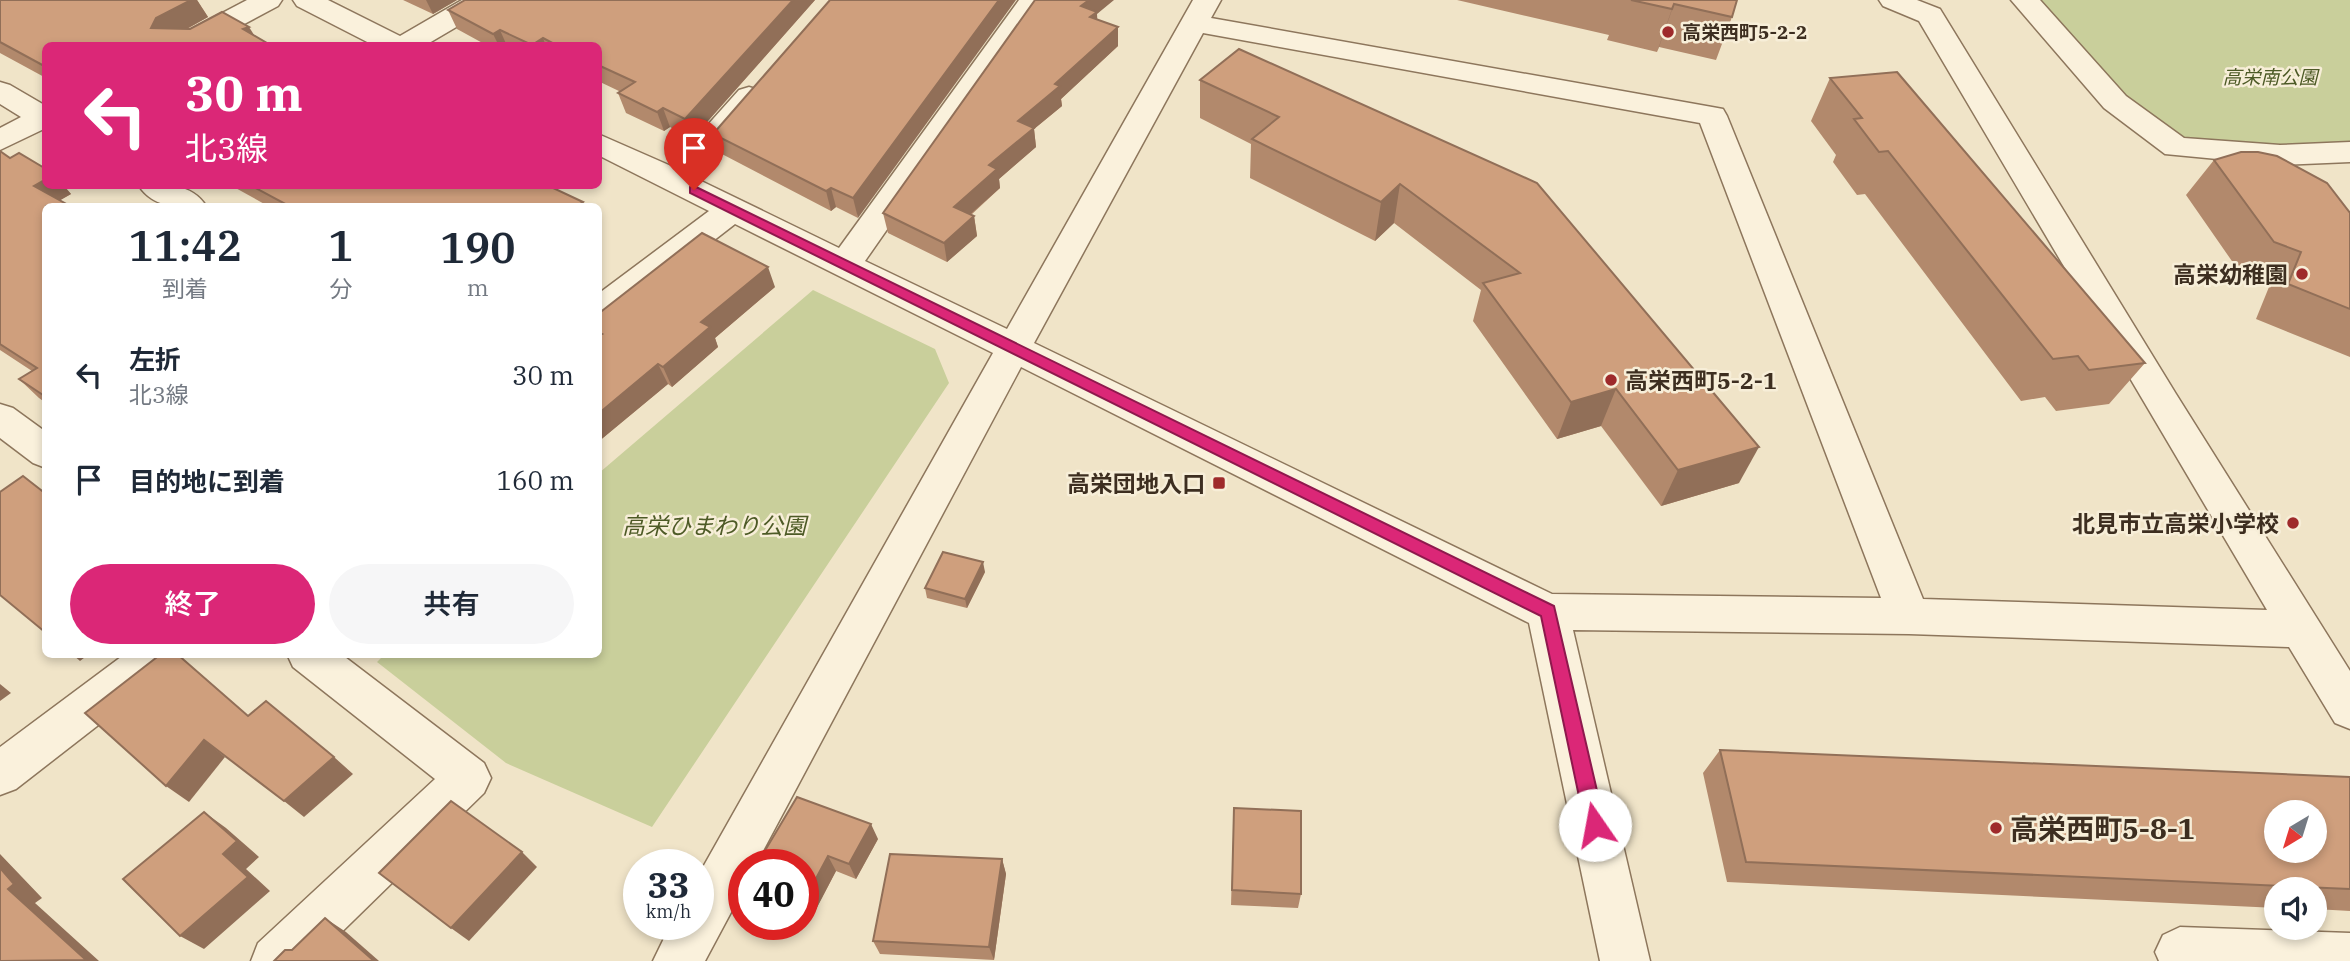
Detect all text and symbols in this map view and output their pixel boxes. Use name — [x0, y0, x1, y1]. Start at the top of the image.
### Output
place label: 高栄西町5-2-2 — [1682, 20, 1807, 44]
marker: 高栄西町5-2-2 — [1660, 24, 1676, 40]
text: 30 m — [185, 61, 303, 124]
park label: 高栄南公園 — [2222, 65, 2320, 89]
icon: left — [70, 70, 161, 161]
pin — [664, 118, 724, 190]
text: 北3線 — [185, 127, 268, 169]
icon: arrive — [675, 129, 713, 167]
text: 11:42 — [128, 218, 242, 273]
text: 1 — [328, 218, 353, 273]
text: 190 — [440, 220, 516, 275]
place label: 高栄幼稚園 — [2173, 259, 2288, 289]
marker: 高栄幼稚園 — [2294, 266, 2310, 282]
text: m — [467, 272, 489, 302]
text: 到着 — [162, 273, 208, 303]
text: 分 — [329, 273, 352, 303]
text: 左折 — [129, 342, 181, 376]
icon: left — [70, 356, 108, 394]
text: 30 m — [512, 358, 574, 392]
place label: 高栄西町5-2-1 — [1625, 365, 1777, 395]
marker: 高栄西町5-2-1 — [1603, 372, 1619, 388]
text: 北3線 — [129, 379, 189, 409]
icon: arrive — [70, 461, 108, 499]
text: 160 m — [496, 463, 574, 497]
text: 目的地に到着 — [129, 464, 285, 498]
place label: 高栄団地入口 — [1067, 468, 1205, 498]
marker: 高栄団地入口 — [1211, 475, 1227, 491]
place label: 北見市立高栄小学校 — [2072, 508, 2279, 538]
park label: 高栄ひまわり公園 — [622, 510, 809, 540]
marker: 北見市立高栄小学校 — [2285, 515, 2301, 531]
button: 終了 — [70, 564, 315, 644]
button: 共有 — [329, 564, 574, 644]
position arrow — [1558, 788, 1632, 862]
north arrow — [2264, 800, 2328, 863]
map controls — [2264, 800, 2327, 940]
place label: 高栄西町5-8-1 — [2010, 810, 2195, 847]
marker: 高栄西町5-8-1 — [1988, 820, 2004, 836]
speed limit sign: 40 — [728, 849, 819, 940]
text: 33 — [647, 862, 690, 908]
button: sound — [2264, 877, 2327, 940]
text: km/h — [646, 900, 691, 923]

